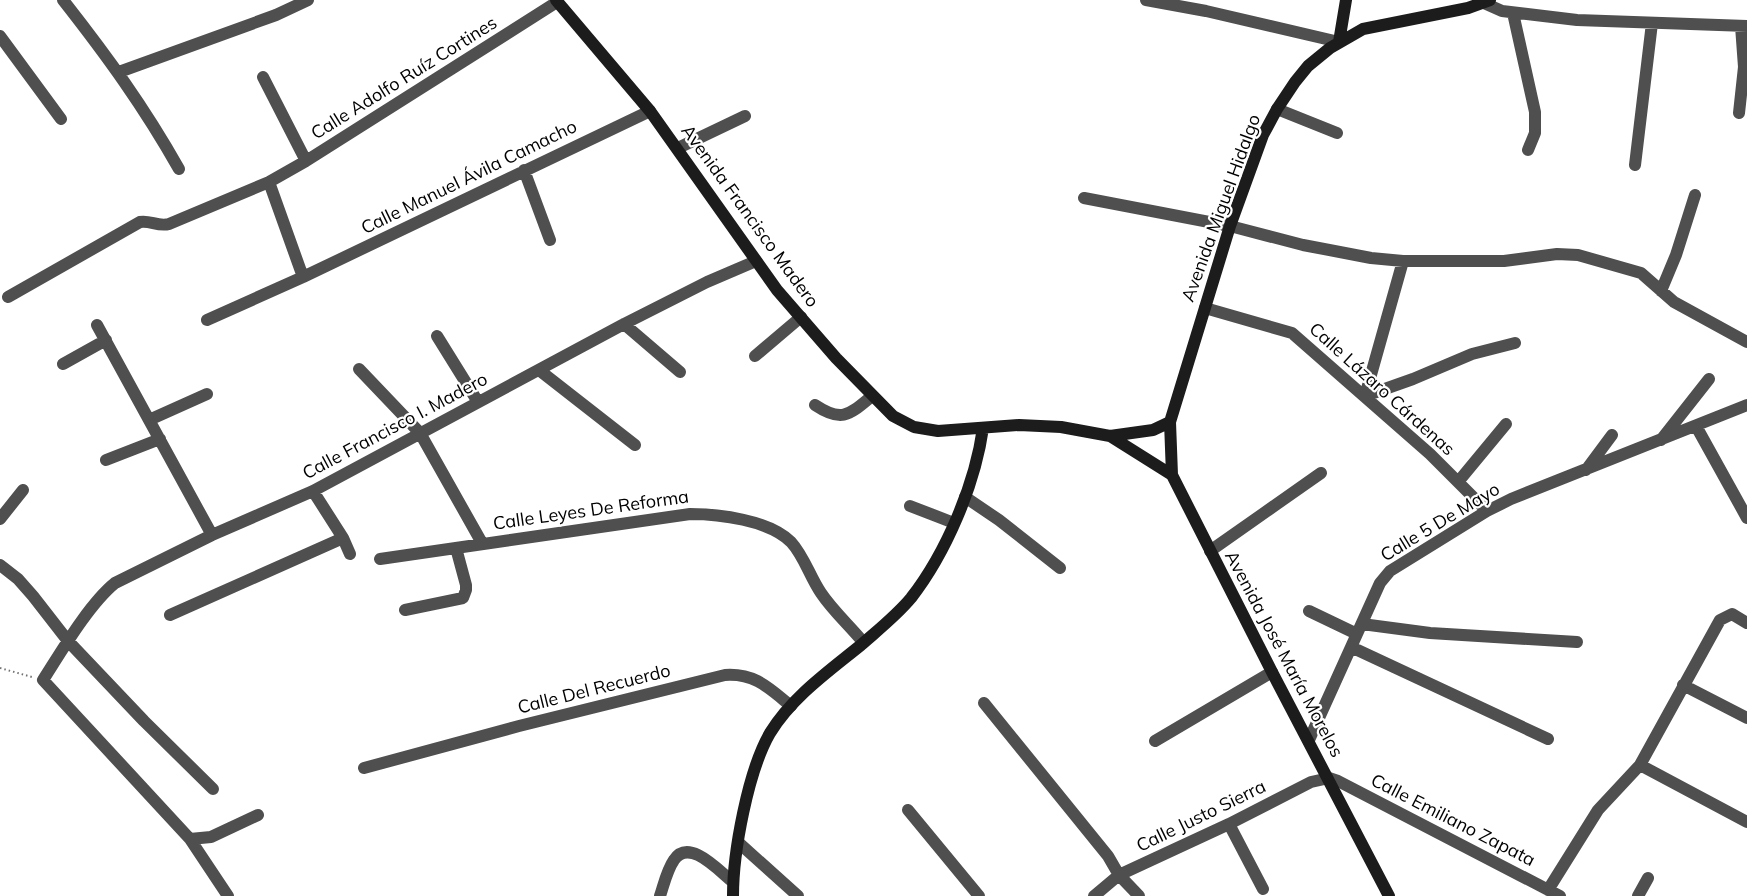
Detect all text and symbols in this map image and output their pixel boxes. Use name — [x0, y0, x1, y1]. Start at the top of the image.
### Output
street label: Calle Adolfo Ruíz Cortines — [306, 11, 501, 144]
street label: Avenida Miguel Hidalgo — [1176, 111, 1265, 305]
street label: Calle Manuel Ávila Camacho — [357, 114, 580, 239]
street label: Avenida Francisco Madero — [676, 120, 824, 312]
street label: Calle Lázaro Cárdenas — [1305, 317, 1460, 460]
street label: Calle Francisco I. Madero — [298, 367, 491, 484]
street label: Calle 5 De Mayo — [1376, 477, 1504, 566]
street label: Calle Leyes De Reforma — [492, 484, 690, 535]
street label: Avenida José María Morelos — [1220, 547, 1349, 761]
street label: Calle Del Recuerdo — [515, 658, 673, 719]
street label: Calle Emiliano Zapata — [1367, 768, 1539, 871]
street label: Calle Justo Sierra — [1132, 774, 1269, 857]

